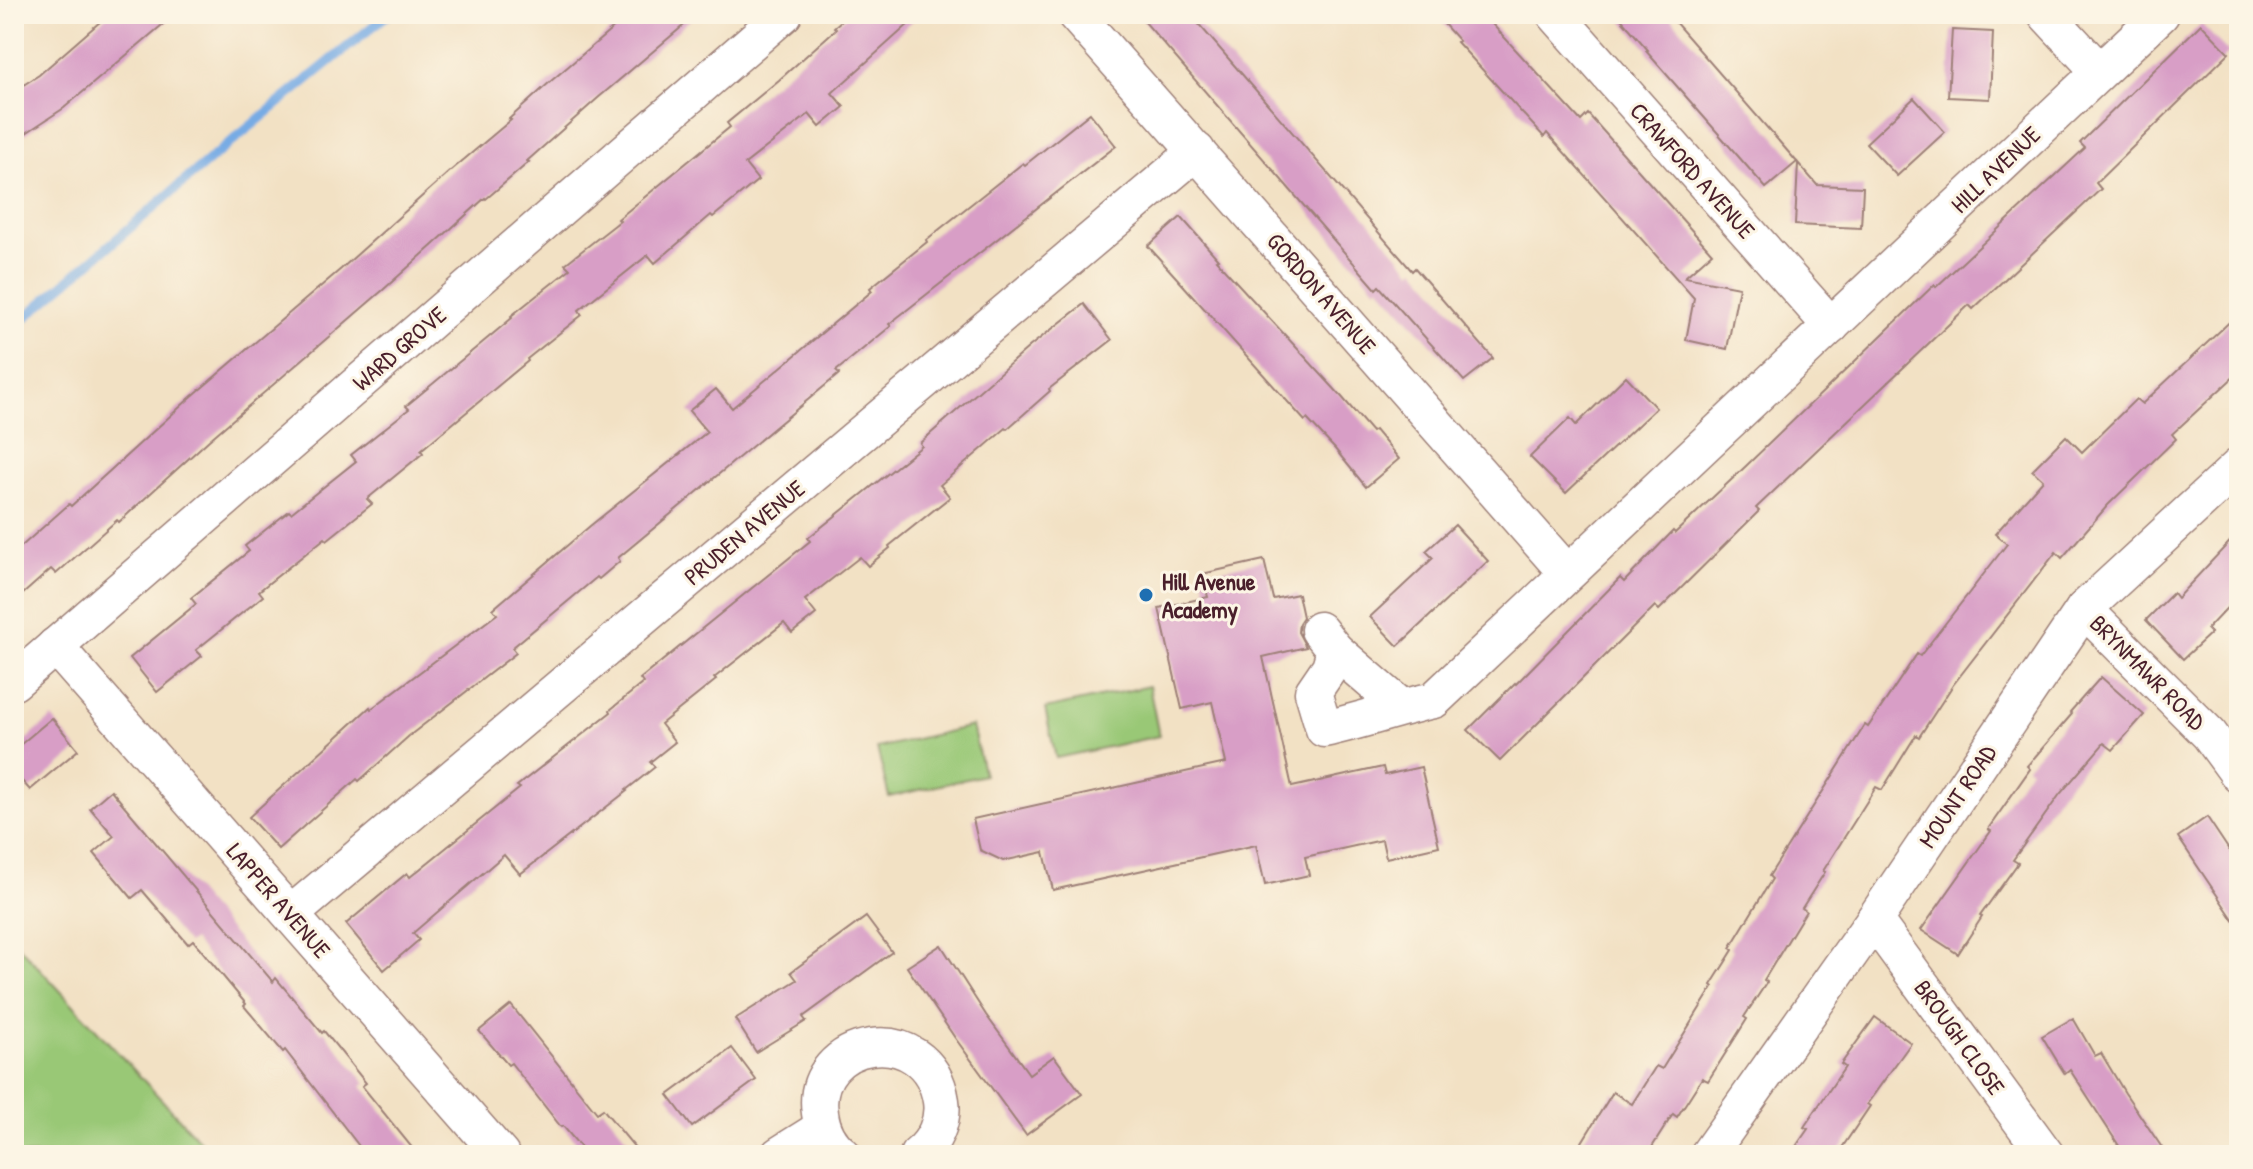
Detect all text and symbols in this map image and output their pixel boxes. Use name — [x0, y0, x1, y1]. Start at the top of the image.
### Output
street label: CRAWFORD AVENUE — [1623, 95, 1763, 245]
street label: HILL AVENUE — [1943, 118, 2047, 220]
street label: GORDON AVENUE — [1260, 225, 1384, 361]
street label: WARD GROVE — [345, 298, 453, 398]
street label: PRUDEN AVENUE — [677, 472, 811, 592]
place label: Hill Avenue Academy — [1162, 565, 1256, 626]
marker: Hill Avenue Academy — [1137, 586, 1155, 604]
street label: BRYNMAWR ROAD — [2083, 607, 2213, 737]
street label: MOUNT ROAD — [1911, 738, 2004, 854]
street label: LAPPER AVENUE — [220, 835, 338, 965]
street label: BROUGH CLOSE — [1907, 973, 2013, 1101]

